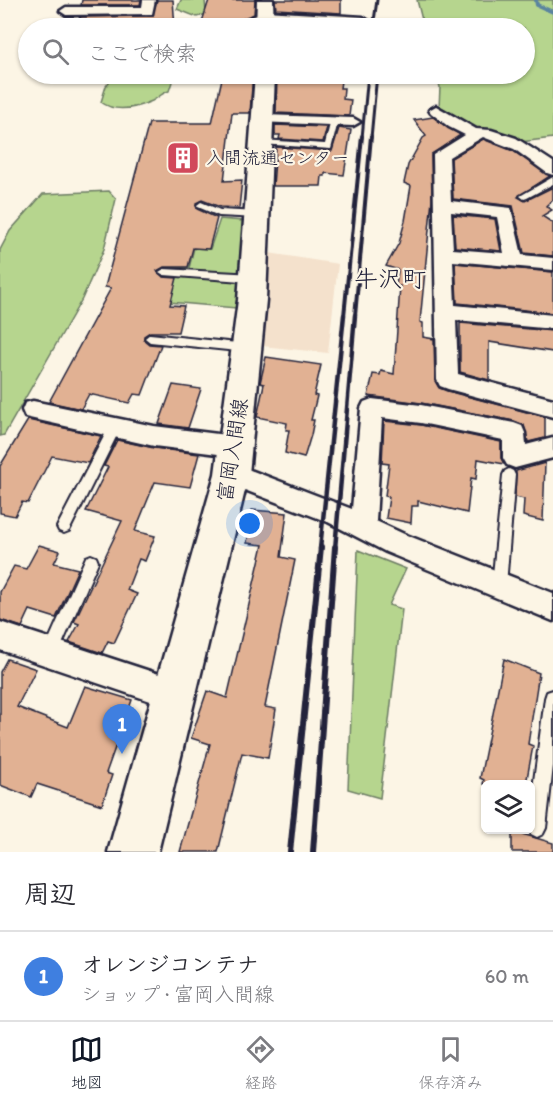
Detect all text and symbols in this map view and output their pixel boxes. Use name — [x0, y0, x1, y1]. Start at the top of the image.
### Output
search box — [18, 18, 535, 84]
icon: search — [39, 35, 72, 68]
text: ここで検索 — [87, 40, 197, 67]
building icon: 入間流通センター — [165, 140, 201, 176]
place label: 入間流通センター — [206, 147, 349, 169]
district label: 牛沢町 — [354, 264, 426, 293]
street label: 富岡入間線 — [211, 396, 253, 504]
your location — [235, 509, 264, 538]
pin: 1 — [102, 704, 142, 754]
map controls — [481, 780, 535, 834]
button: layers — [481, 780, 535, 834]
text: 周辺 — [24, 878, 76, 910]
text: オレンジコンテナ — [81, 951, 259, 978]
text: 1 — [39, 964, 48, 988]
text: 60 m — [485, 964, 529, 988]
text: ショップ · 富岡入間線 — [81, 982, 274, 1006]
tab: 地図 — [70, 1033, 103, 1093]
tab: 経路 — [244, 1033, 277, 1093]
tab: 保存済み — [418, 1033, 482, 1093]

